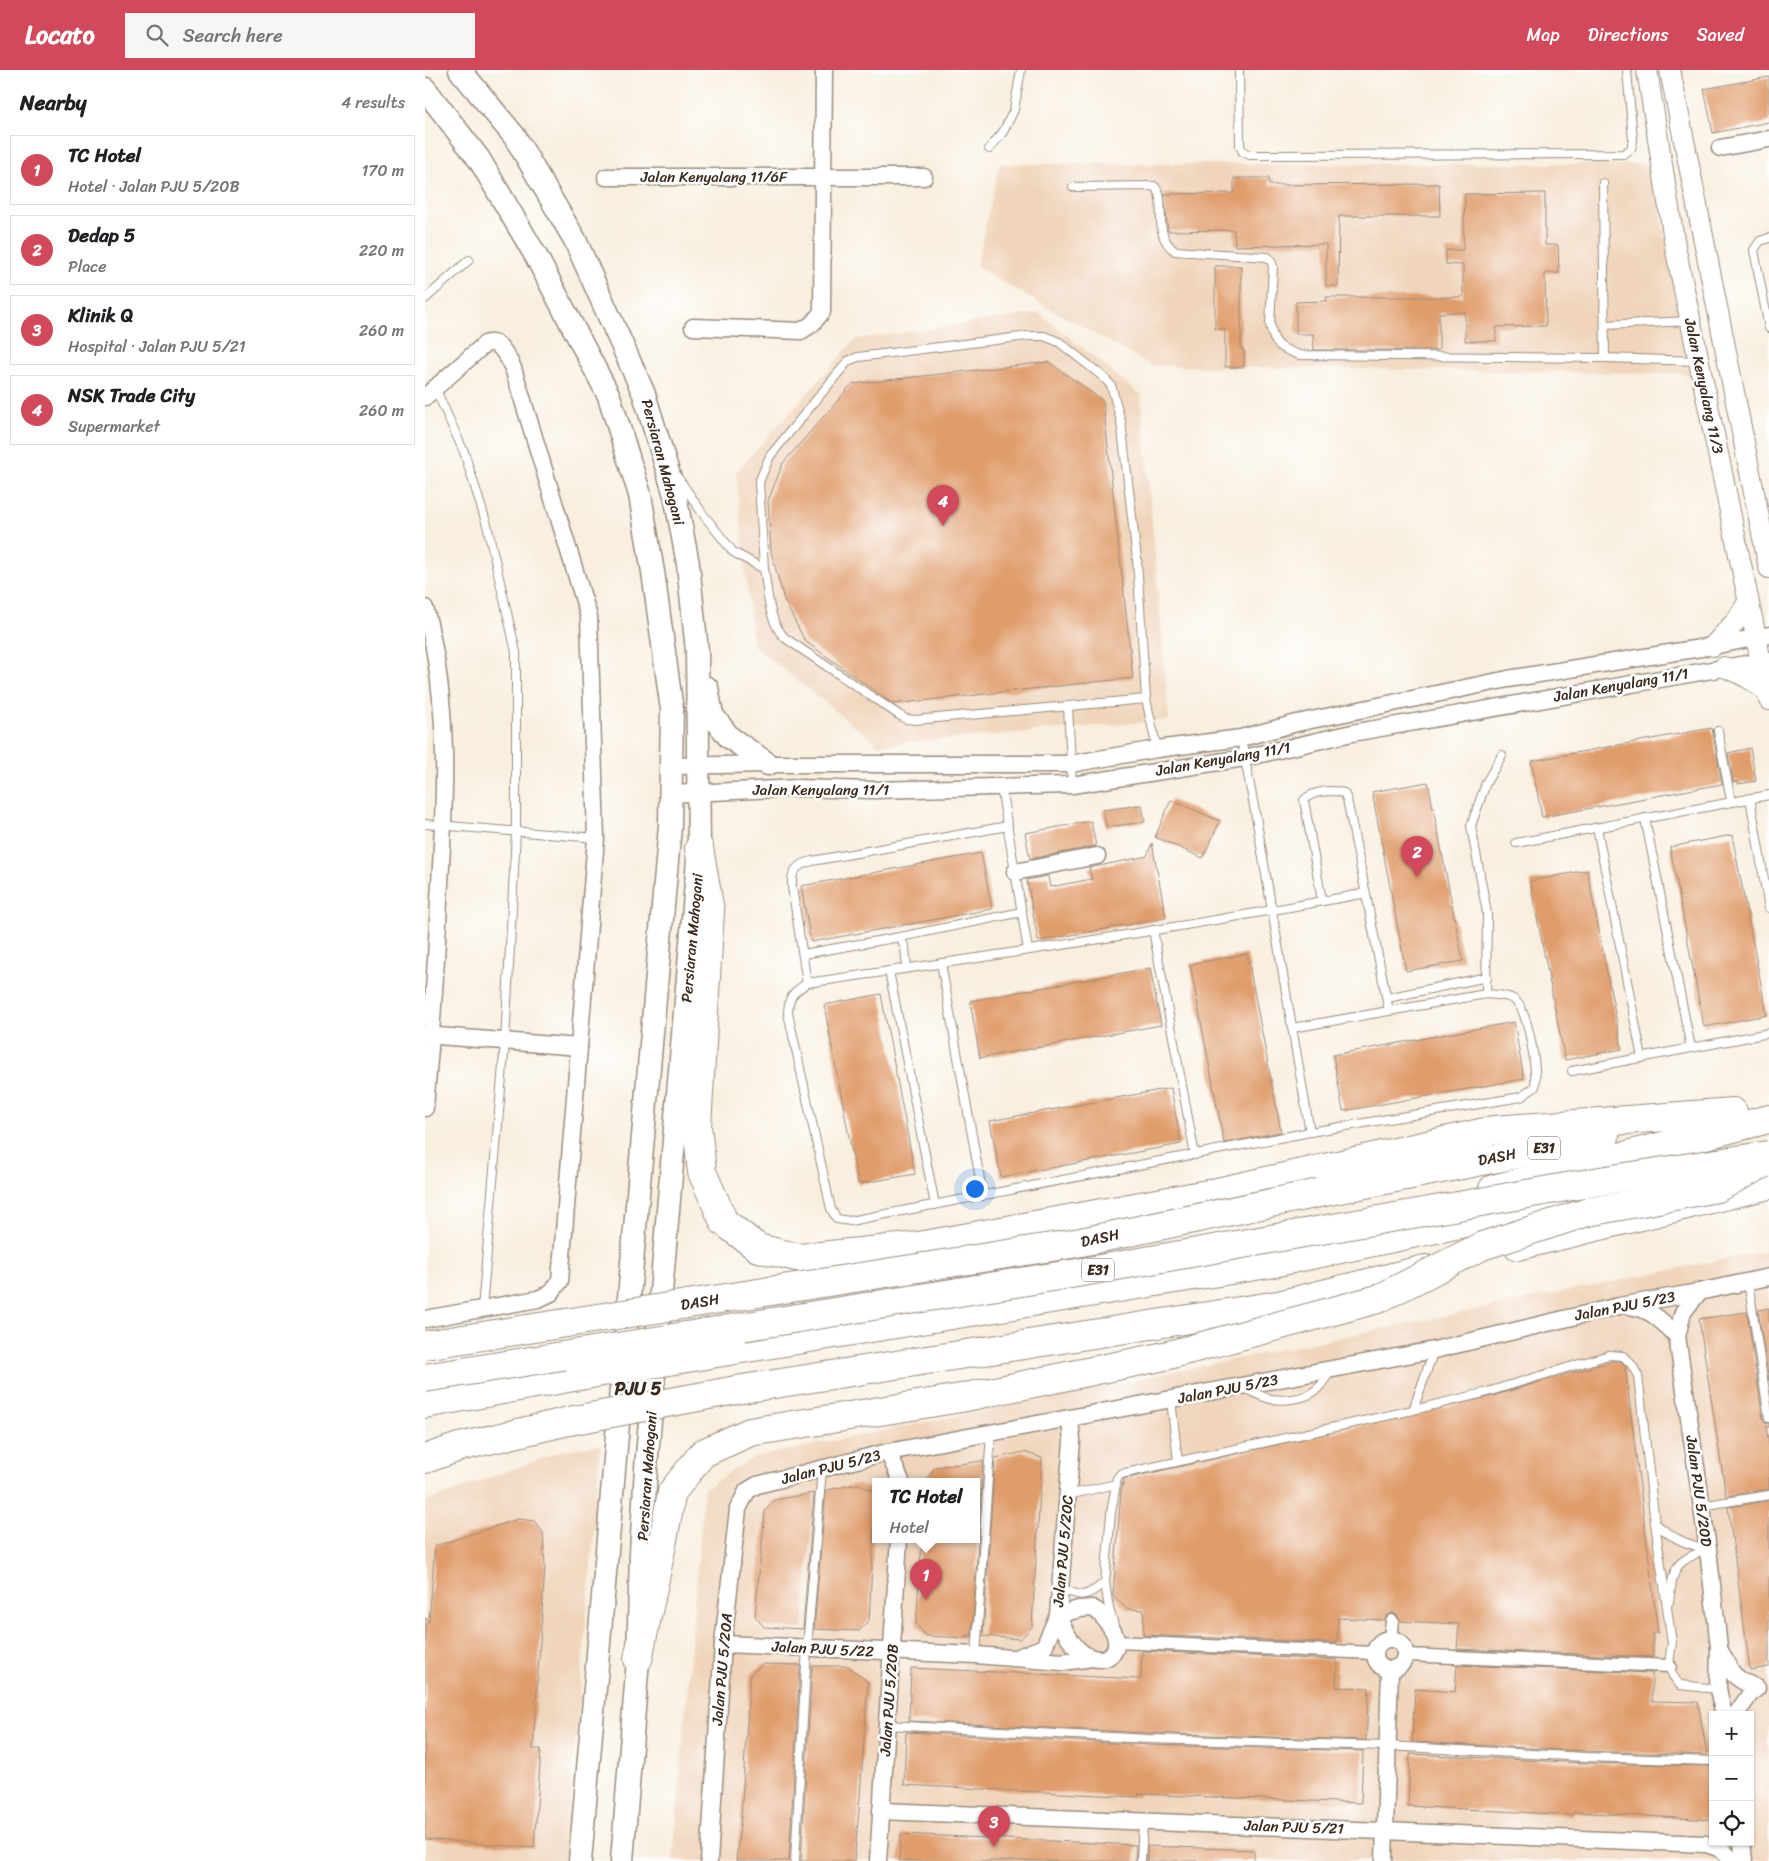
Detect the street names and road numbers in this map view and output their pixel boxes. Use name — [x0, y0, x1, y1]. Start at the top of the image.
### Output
street label: Jalan Kenyalang 11/6F — [640, 164, 788, 190]
street label: Jalan Kenyalang 11/3 — [1677, 315, 1731, 456]
street label: Persiaran Mahogani — [634, 396, 693, 529]
street label: Jalan Kenyalang 11/1 — [1551, 660, 1690, 710]
street label: Jalan Kenyalang 11/1 — [1153, 734, 1292, 784]
street label: Jalan Kenyalang 11/1 — [752, 777, 889, 803]
street label: Persiaran Mahogani — [673, 871, 711, 1004]
road number: E31 — [1528, 1136, 1560, 1160]
street label: DASH — [1475, 1140, 1519, 1173]
street label: DASH — [1078, 1221, 1122, 1255]
road number: E31 — [1082, 1258, 1114, 1282]
street label: Jalan PJU 5/23 — [1572, 1284, 1677, 1329]
street label: DASH — [679, 1286, 722, 1318]
street label: Jalan PJU 5/23 — [1175, 1367, 1280, 1412]
street label: Persiaran Mahogani — [630, 1410, 665, 1542]
street label: Jalan PJU 5/20D — [1678, 1433, 1720, 1548]
street label: Jalan PJU 5/23 — [778, 1442, 883, 1492]
street label: Jalan PJU 5/20C — [1045, 1493, 1081, 1609]
street label: Jalan PJU 5/20A — [704, 1612, 740, 1727]
street label: Jalan PJU 5/22 — [770, 1633, 875, 1665]
street label: Jalan PJU 5/20B — [872, 1643, 906, 1758]
street label: Jalan PJU 5/21 — [1243, 1812, 1344, 1842]

